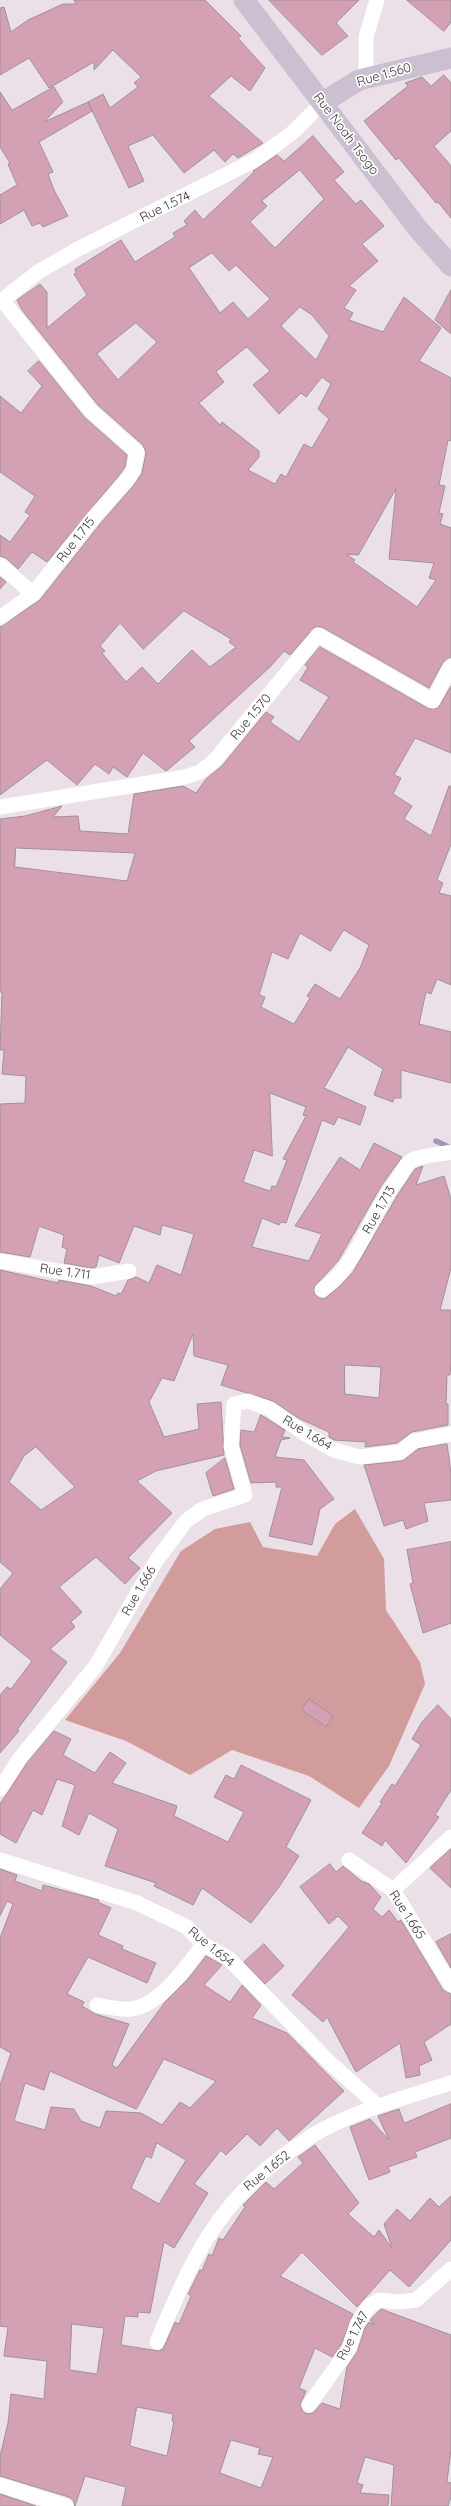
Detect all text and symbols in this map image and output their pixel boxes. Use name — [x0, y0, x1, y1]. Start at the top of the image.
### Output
street label: Rue 1.560 — [355, 60, 413, 90]
street label: Rue Noah Tsogo — [310, 90, 382, 178]
street label: Rue 1.574 — [137, 188, 193, 226]
street label: Rue 1.715 — [53, 514, 99, 566]
street label: Rue 1.570 — [227, 691, 275, 743]
street label: Rue 1.713 — [359, 1183, 399, 1237]
street label: Rue 1.711 — [39, 1261, 91, 1283]
street label: Rue 1.664 — [279, 1412, 335, 1454]
street label: Rue 1.666 — [118, 1563, 160, 1619]
street label: Rue 1.665 — [385, 1888, 429, 1942]
street label: Rue 1.654 — [185, 1924, 237, 1970]
street label: Rue 1.652 — [241, 2148, 293, 2194]
street label: Rue 1.747 — [334, 2309, 372, 2363]

